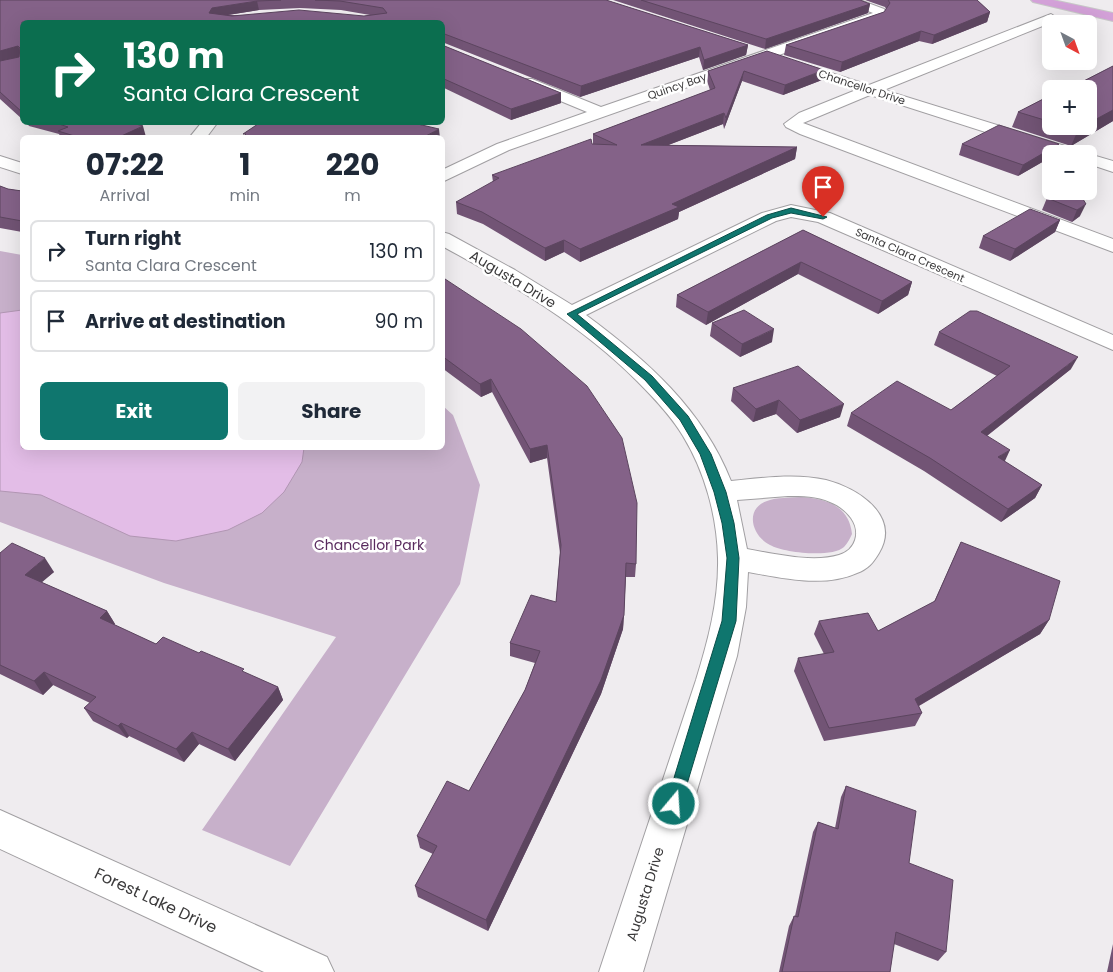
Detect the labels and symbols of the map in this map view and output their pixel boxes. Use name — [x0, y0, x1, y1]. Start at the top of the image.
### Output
north arrow — [1042, 15, 1098, 70]
street label: Chancellor Drive — [816, 65, 908, 109]
street label: Quincy Bay — [645, 68, 710, 104]
pin — [802, 166, 844, 217]
street label: Santa Clara Crescent — [853, 224, 967, 286]
street label: Augusta Drive — [466, 245, 560, 313]
park label: Chancellor Park — [314, 535, 425, 555]
position arrow — [647, 777, 699, 829]
street label: Augusta Drive — [621, 844, 669, 944]
street label: Forest Lake Drive — [91, 862, 221, 939]

